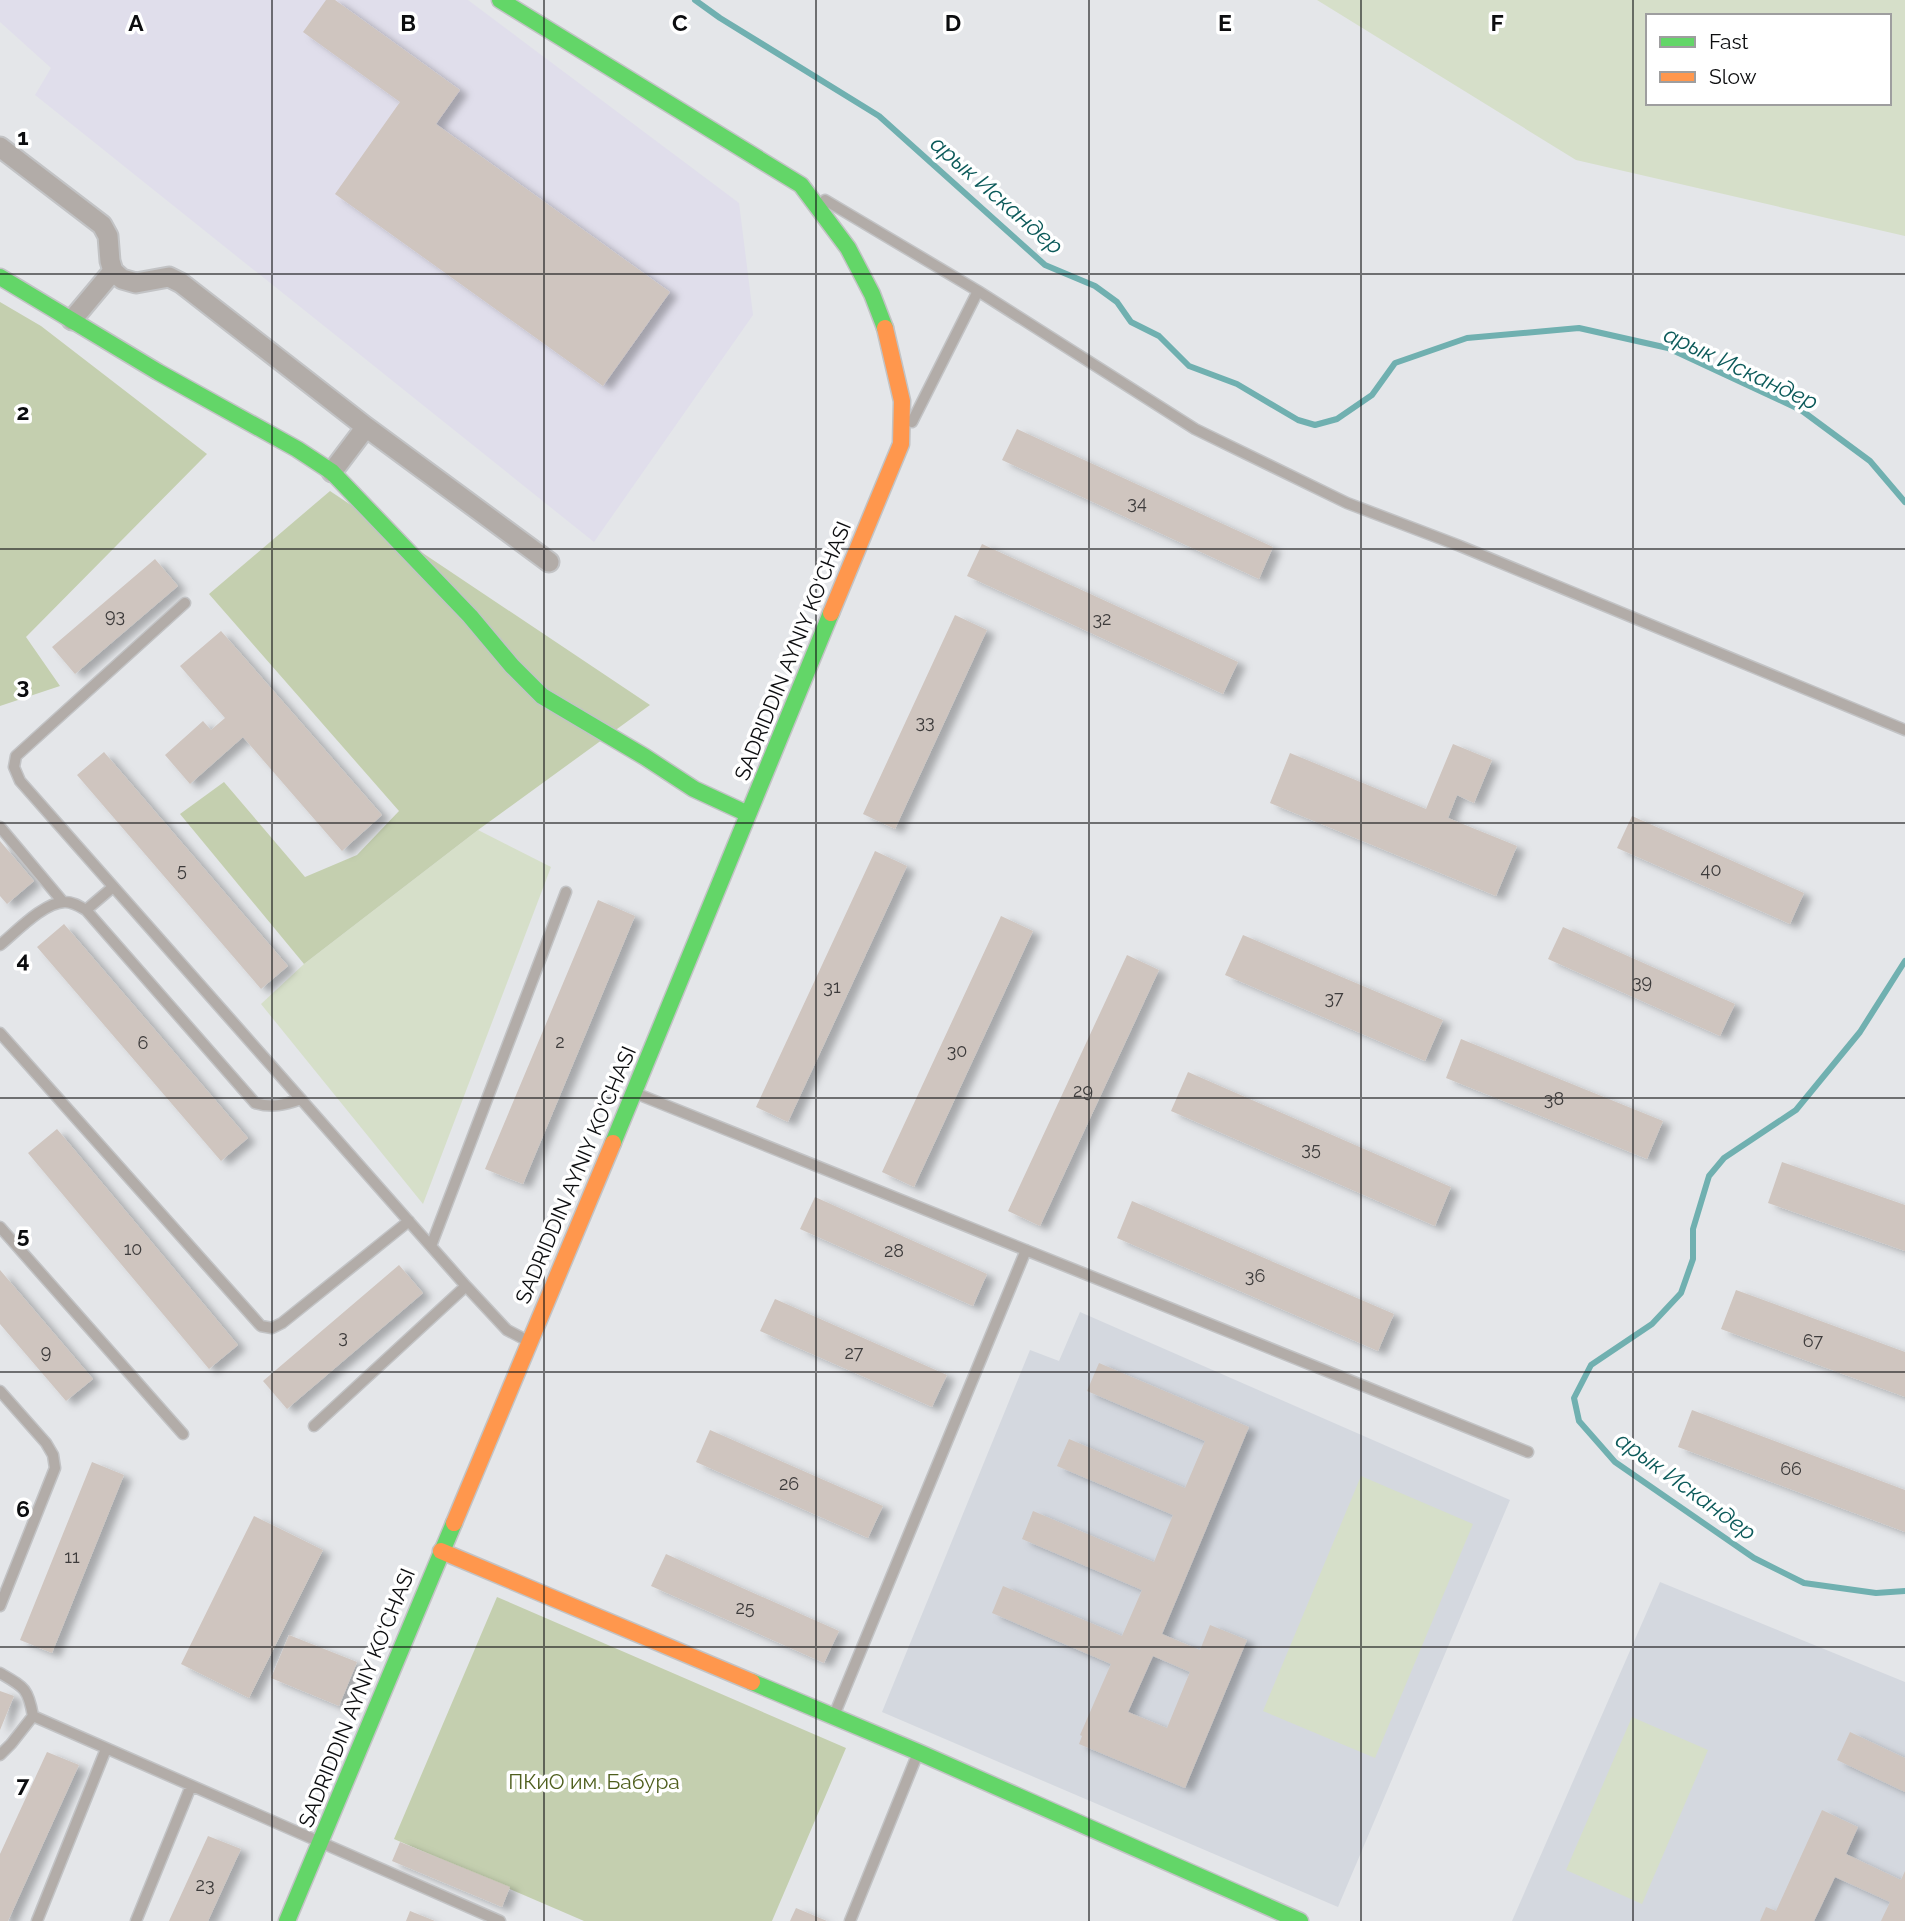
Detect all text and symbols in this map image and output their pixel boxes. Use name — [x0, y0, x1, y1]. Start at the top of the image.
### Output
text: A — [128, 9, 144, 36]
text: B — [400, 9, 416, 36]
text: C — [672, 9, 688, 36]
text: D — [945, 9, 961, 36]
text: E — [1218, 9, 1232, 36]
text: F — [1490, 9, 1504, 36]
legend — [1646, 14, 1891, 105]
text: Fast — [1709, 29, 1749, 54]
text: Slow — [1709, 64, 1757, 89]
text: 1 — [17, 123, 29, 150]
water label: арык Искандер — [925, 130, 1069, 260]
water label: арык Искандер — [1660, 320, 1823, 415]
text: 2 — [17, 398, 29, 425]
house number: 34 — [1127, 492, 1147, 513]
street label: SADRIDDIN AYNIY KO‘CHASI — [729, 518, 856, 784]
house number: 93 — [105, 605, 125, 626]
house number: 32 — [1093, 608, 1112, 629]
text: 3 — [17, 672, 29, 699]
house number: 33 — [915, 711, 935, 732]
house number: 5 — [177, 859, 187, 880]
house number: 40 — [1701, 859, 1721, 880]
text: 4 — [16, 946, 30, 973]
house number: 39 — [1632, 971, 1652, 992]
house number: 31 — [823, 976, 841, 997]
house number: 37 — [1324, 987, 1344, 1008]
house number: 2 — [555, 1031, 565, 1052]
house number: 6 — [138, 1032, 149, 1053]
house number: 30 — [947, 1040, 967, 1061]
street label: SADRIDDIN AYNIY KO‘CHASI — [510, 1042, 641, 1307]
house number: 29 — [1073, 1080, 1093, 1101]
house number: 38 — [1544, 1088, 1564, 1109]
house number: 35 — [1301, 1138, 1321, 1159]
text: 5 — [17, 1221, 30, 1248]
house number: 10 — [124, 1238, 142, 1259]
house number: 28 — [884, 1240, 904, 1261]
house number: 36 — [1245, 1265, 1265, 1286]
house number: 3 — [338, 1326, 348, 1347]
house number: 67 — [1803, 1330, 1824, 1351]
house number: 9 — [41, 1341, 51, 1362]
house number: 27 — [844, 1342, 864, 1363]
water label: арык Искандер — [1611, 1426, 1762, 1546]
house number: 66 — [1780, 1458, 1802, 1479]
house number: 26 — [779, 1473, 799, 1494]
text: 6 — [16, 1495, 30, 1522]
house number: 11 — [64, 1546, 80, 1567]
street label: SADRIDDIN AYNIY KO‘CHASI — [293, 1565, 420, 1831]
house number: 25 — [735, 1597, 755, 1618]
park label: ПКиО им. Бабура — [508, 1769, 680, 1794]
text: 7 — [17, 1770, 30, 1797]
house number: 23 — [196, 1874, 215, 1895]

